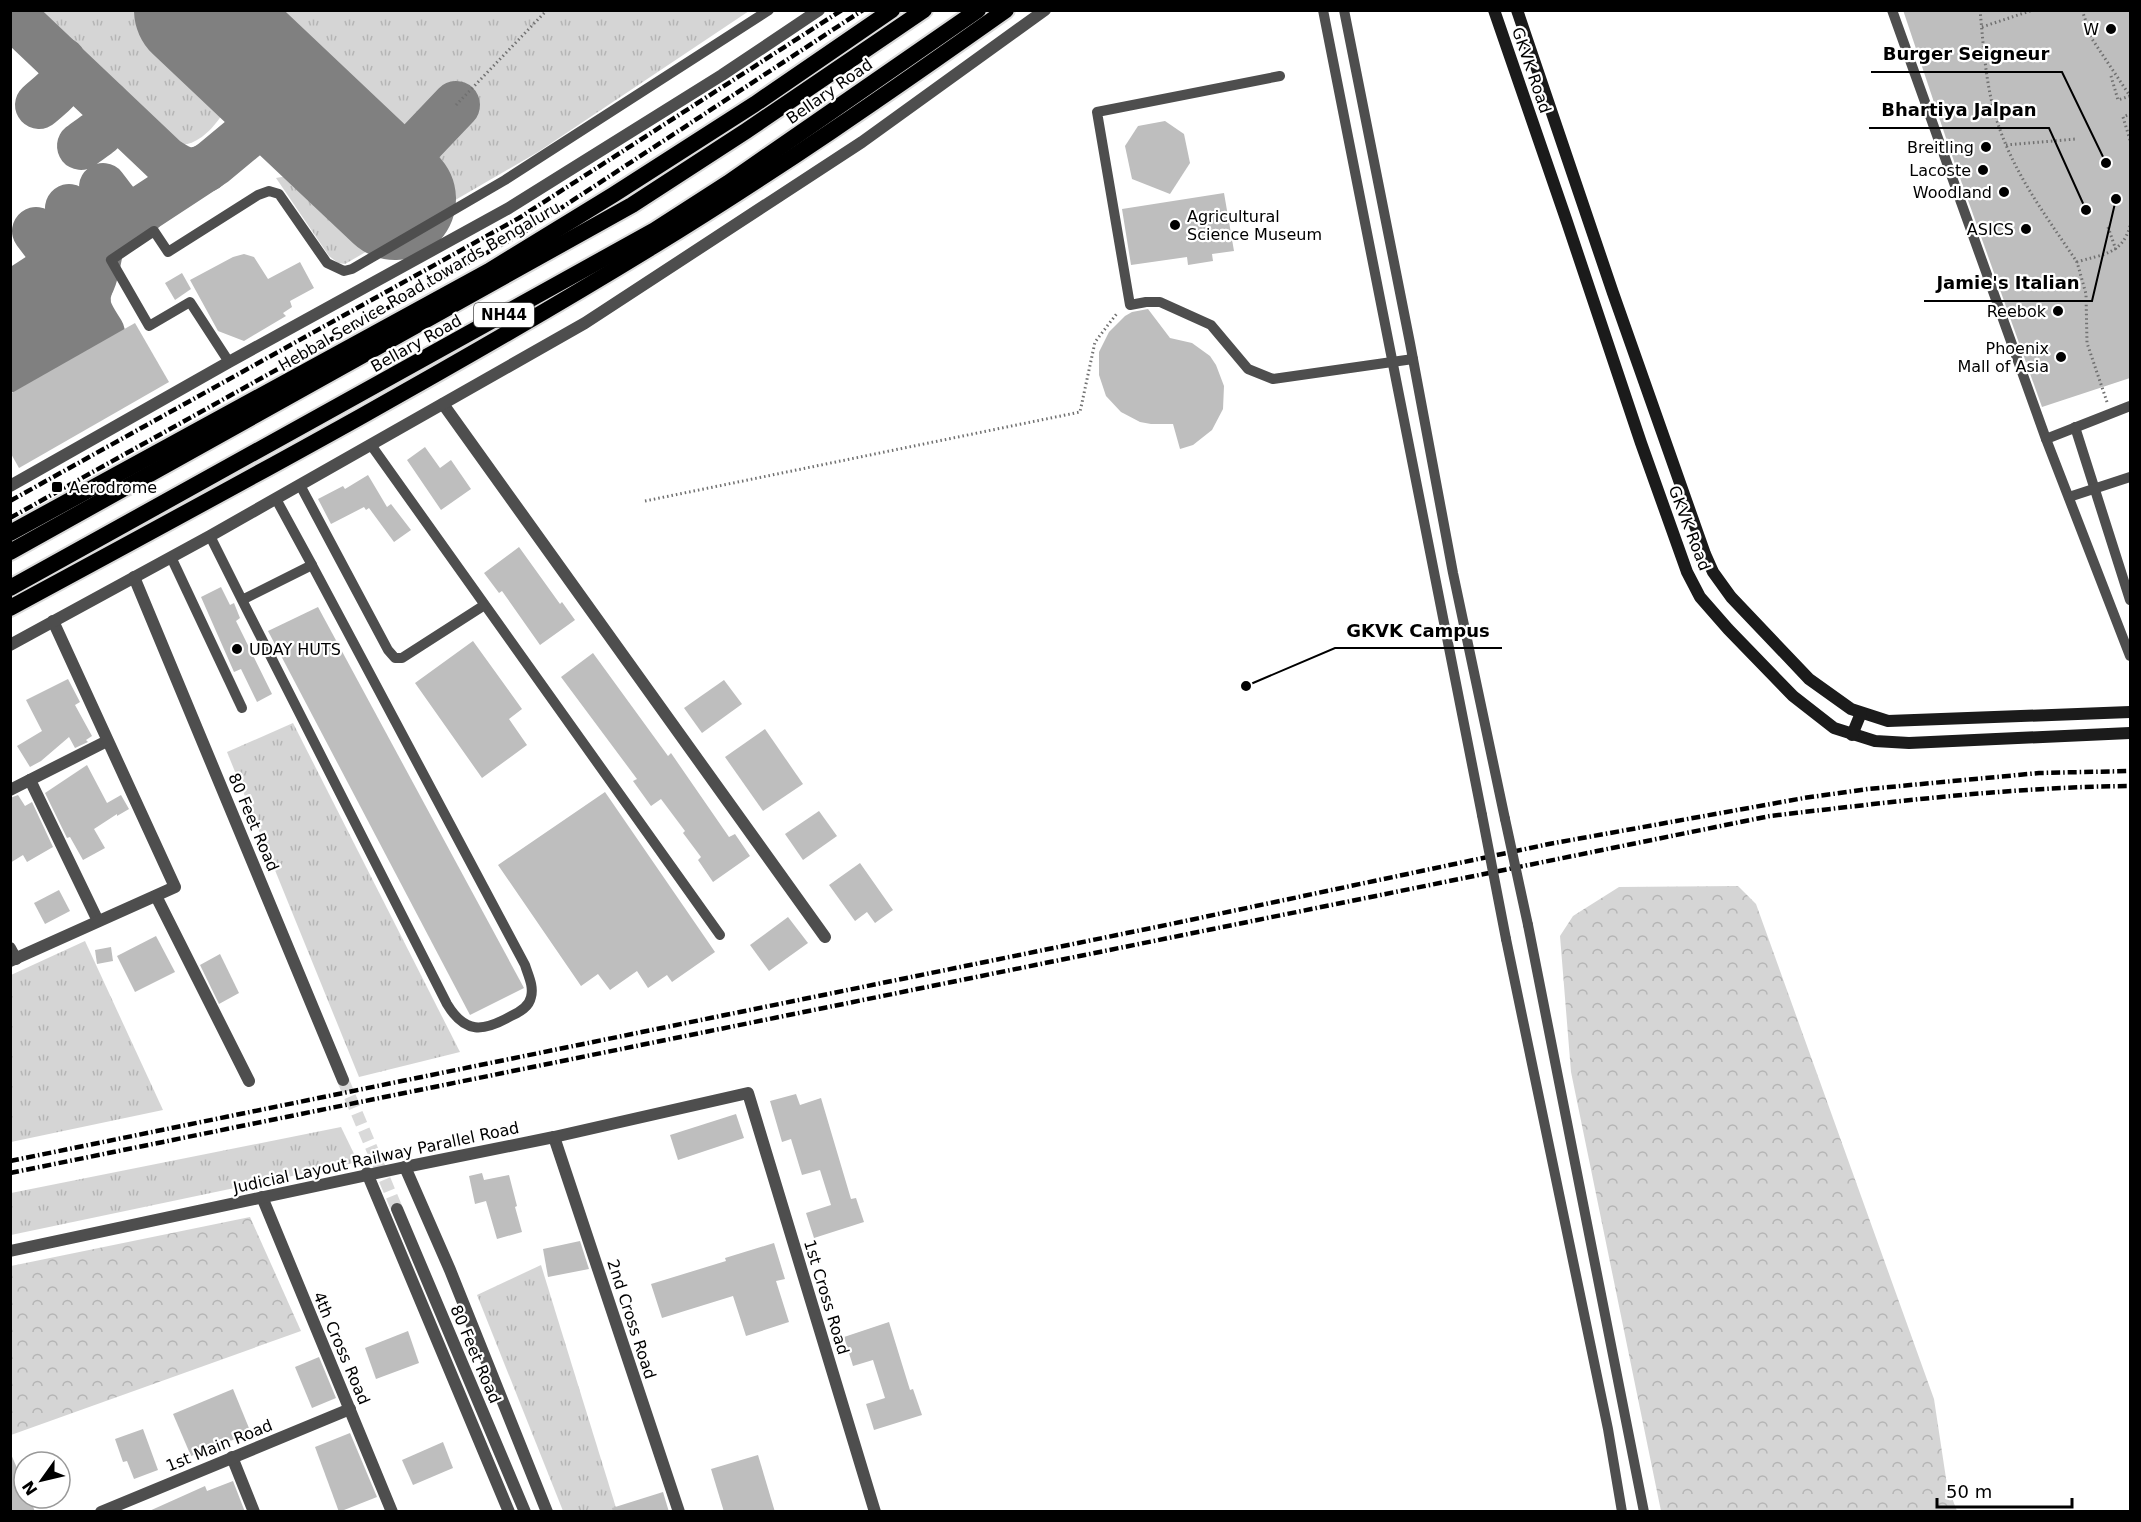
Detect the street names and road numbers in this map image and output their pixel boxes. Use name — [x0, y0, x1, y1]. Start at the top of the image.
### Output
street label: GKVK Road — [1508, 25, 1555, 116]
street label: Bellary Road — [783, 55, 876, 128]
street label: Hebbal Service Road towards Bengaluru — [275, 198, 563, 375]
road number: NH44 — [474, 303, 534, 327]
street label: Bellary Road — [368, 311, 465, 376]
street label: GKVK Road — [1665, 483, 1714, 573]
street label: 80 Feet Road — [224, 770, 283, 874]
street label: Judicial Layout Railway Parallel Road — [230, 1118, 521, 1197]
street label: 1st Cross Road — [800, 1237, 853, 1357]
street label: 2nd Cross Road — [603, 1257, 660, 1381]
street label: 4th Cross Road — [309, 1289, 374, 1407]
street label: 80 Feet Road — [446, 1302, 505, 1406]
street label: 1st Main Road — [163, 1415, 275, 1475]

